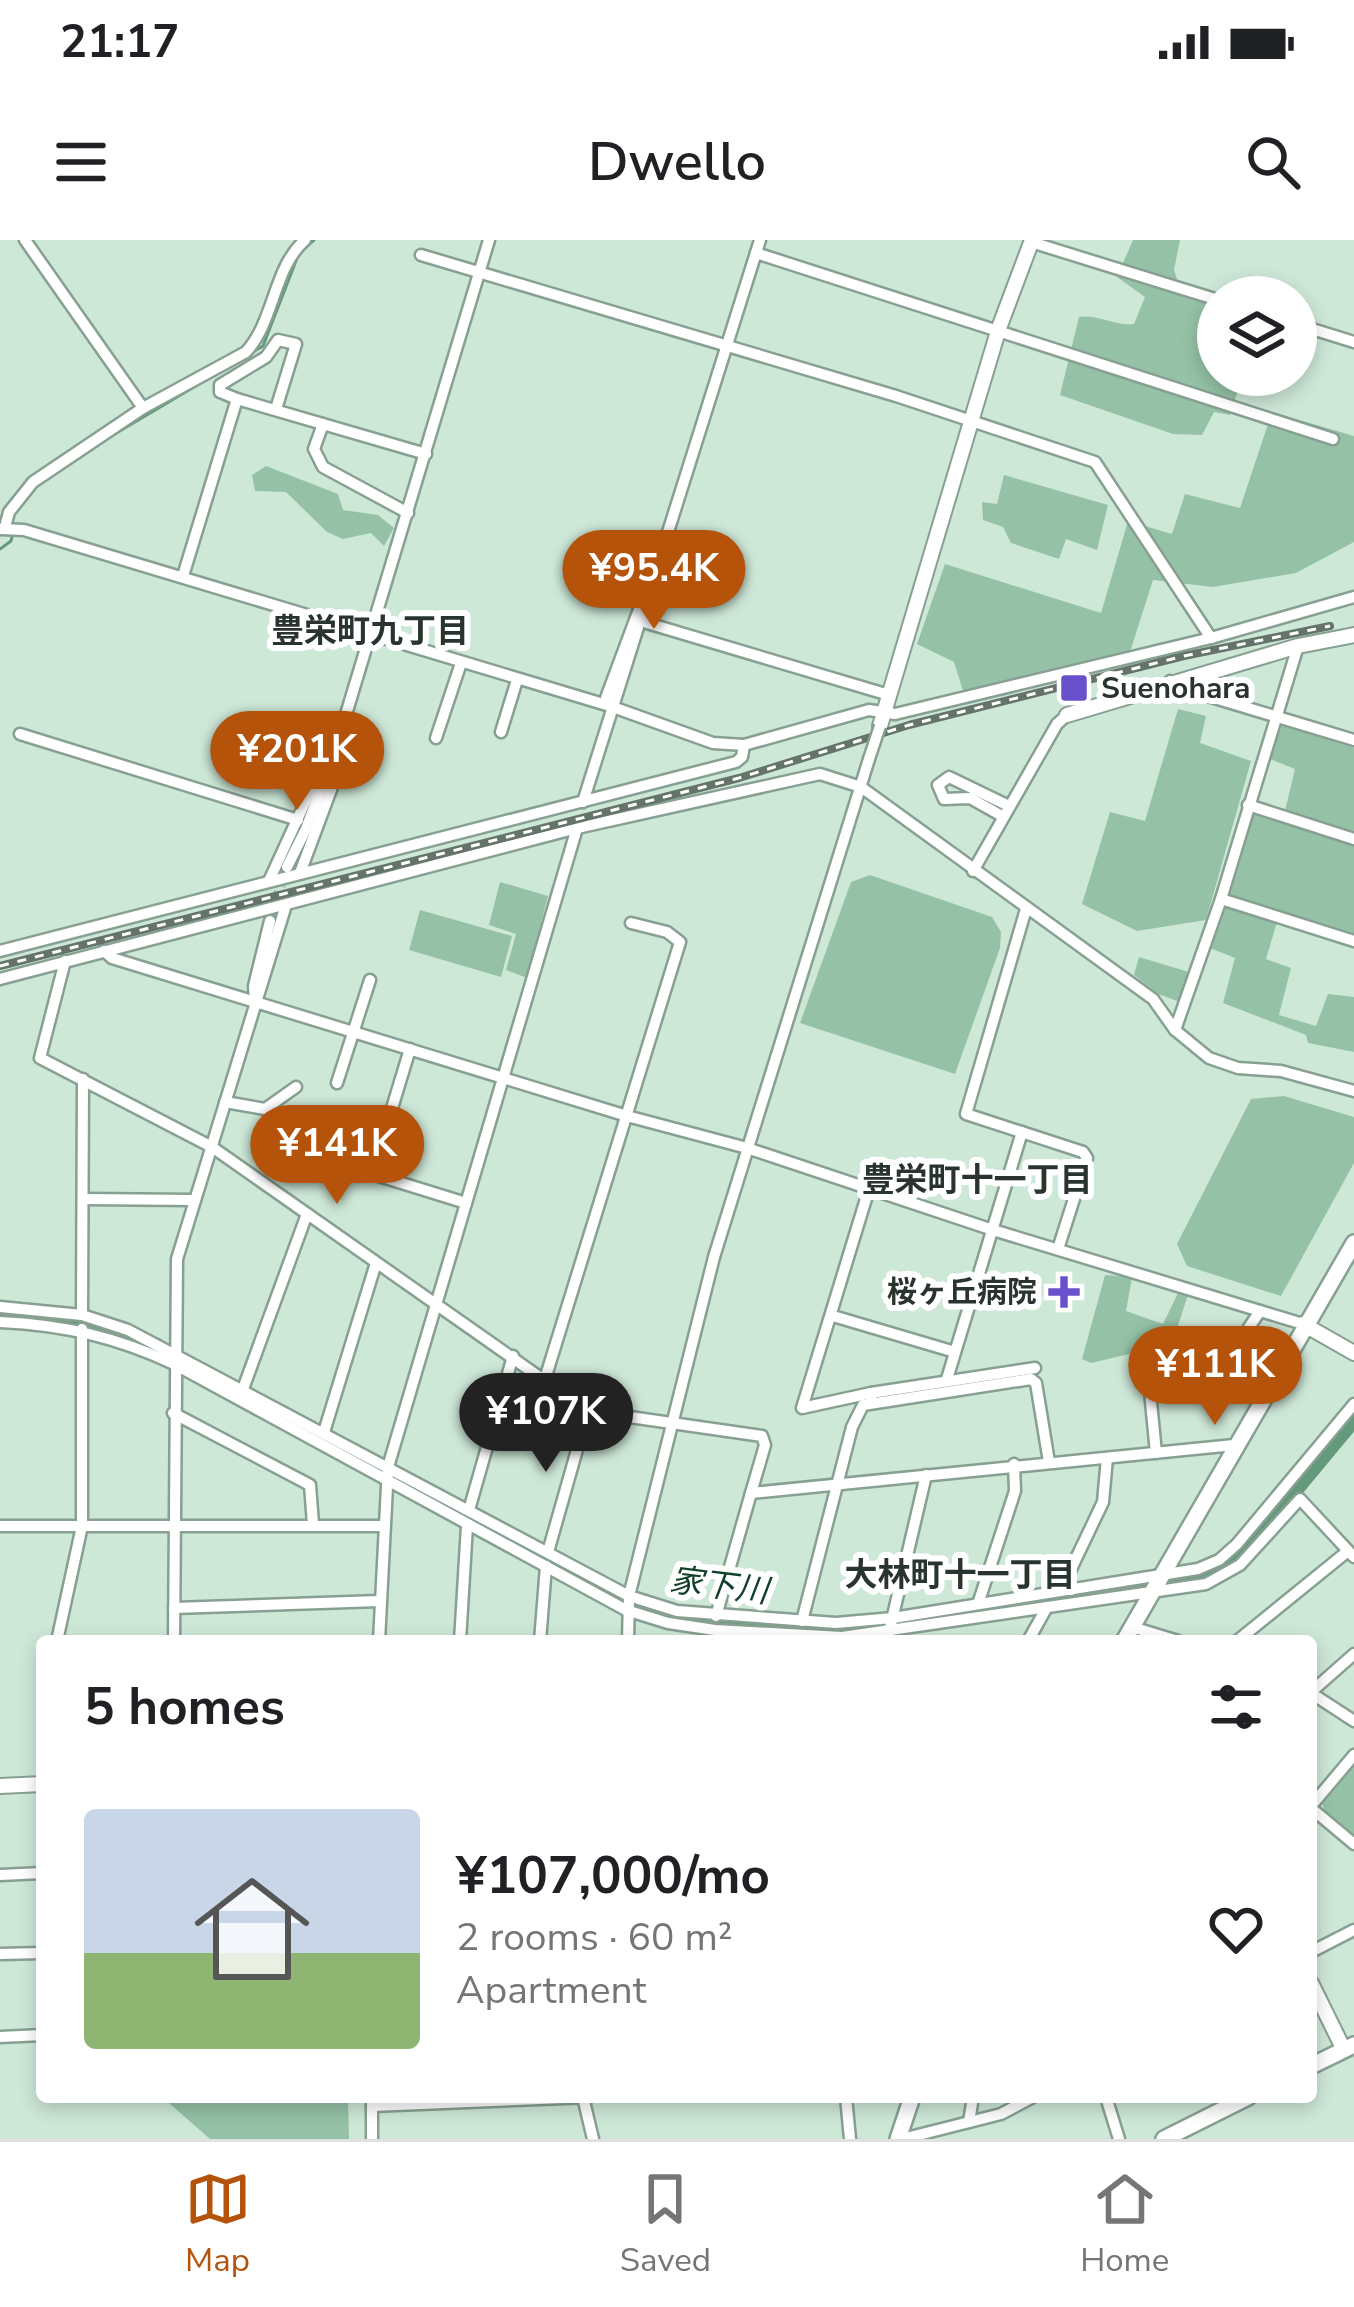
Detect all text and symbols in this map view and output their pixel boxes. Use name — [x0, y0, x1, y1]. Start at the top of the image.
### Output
text: 21:17 — [60, 12, 179, 73]
text: Dwello — [588, 125, 766, 199]
icon: menu — [48, 129, 114, 195]
icon: search — [1240, 129, 1306, 195]
map controls — [1197, 276, 1317, 396]
button: layers — [1197, 276, 1317, 396]
pin: ¥95.4K — [556, 530, 752, 632]
text: ¥95.4K — [589, 542, 719, 595]
district label: 豊栄町九丁目 — [271, 609, 469, 654]
place label: Suenohara — [1101, 668, 1250, 709]
marker: Suenohara — [1058, 672, 1090, 704]
pin: ¥201K — [213, 711, 381, 813]
text: ¥201K — [237, 723, 357, 776]
pin: ¥141K — [253, 1105, 421, 1207]
text: ¥141K — [277, 1117, 397, 1170]
district label: 豊栄町十一丁目 — [862, 1158, 1093, 1203]
place label: 桜ヶ丘病院 — [887, 1272, 1037, 1313]
marker: 桜ヶ丘病院 — [1048, 1276, 1080, 1308]
pin: ¥111K — [1131, 1326, 1299, 1428]
text: ¥111K — [1155, 1338, 1275, 1391]
pin: ¥107K — [462, 1373, 630, 1475]
text: ¥107K — [486, 1385, 606, 1438]
district label: 大林町十一丁目 — [845, 1553, 1076, 1598]
water label: 家下川 — [667, 1558, 774, 1615]
text: 5 homes — [84, 1672, 285, 1742]
icon: filters — [1203, 1674, 1269, 1740]
text: ¥107,000/mo — [456, 1841, 770, 1911]
icon: home — [180, 1857, 324, 2001]
icon: heart — [1203, 1896, 1269, 1962]
text: 2 rooms · 60 m² — [456, 1911, 733, 1964]
text: Apartment — [456, 1964, 646, 2017]
tab: Map — [185, 2166, 251, 2283]
tab: Saved — [620, 2166, 711, 2283]
tab: Home — [1080, 2166, 1169, 2283]

